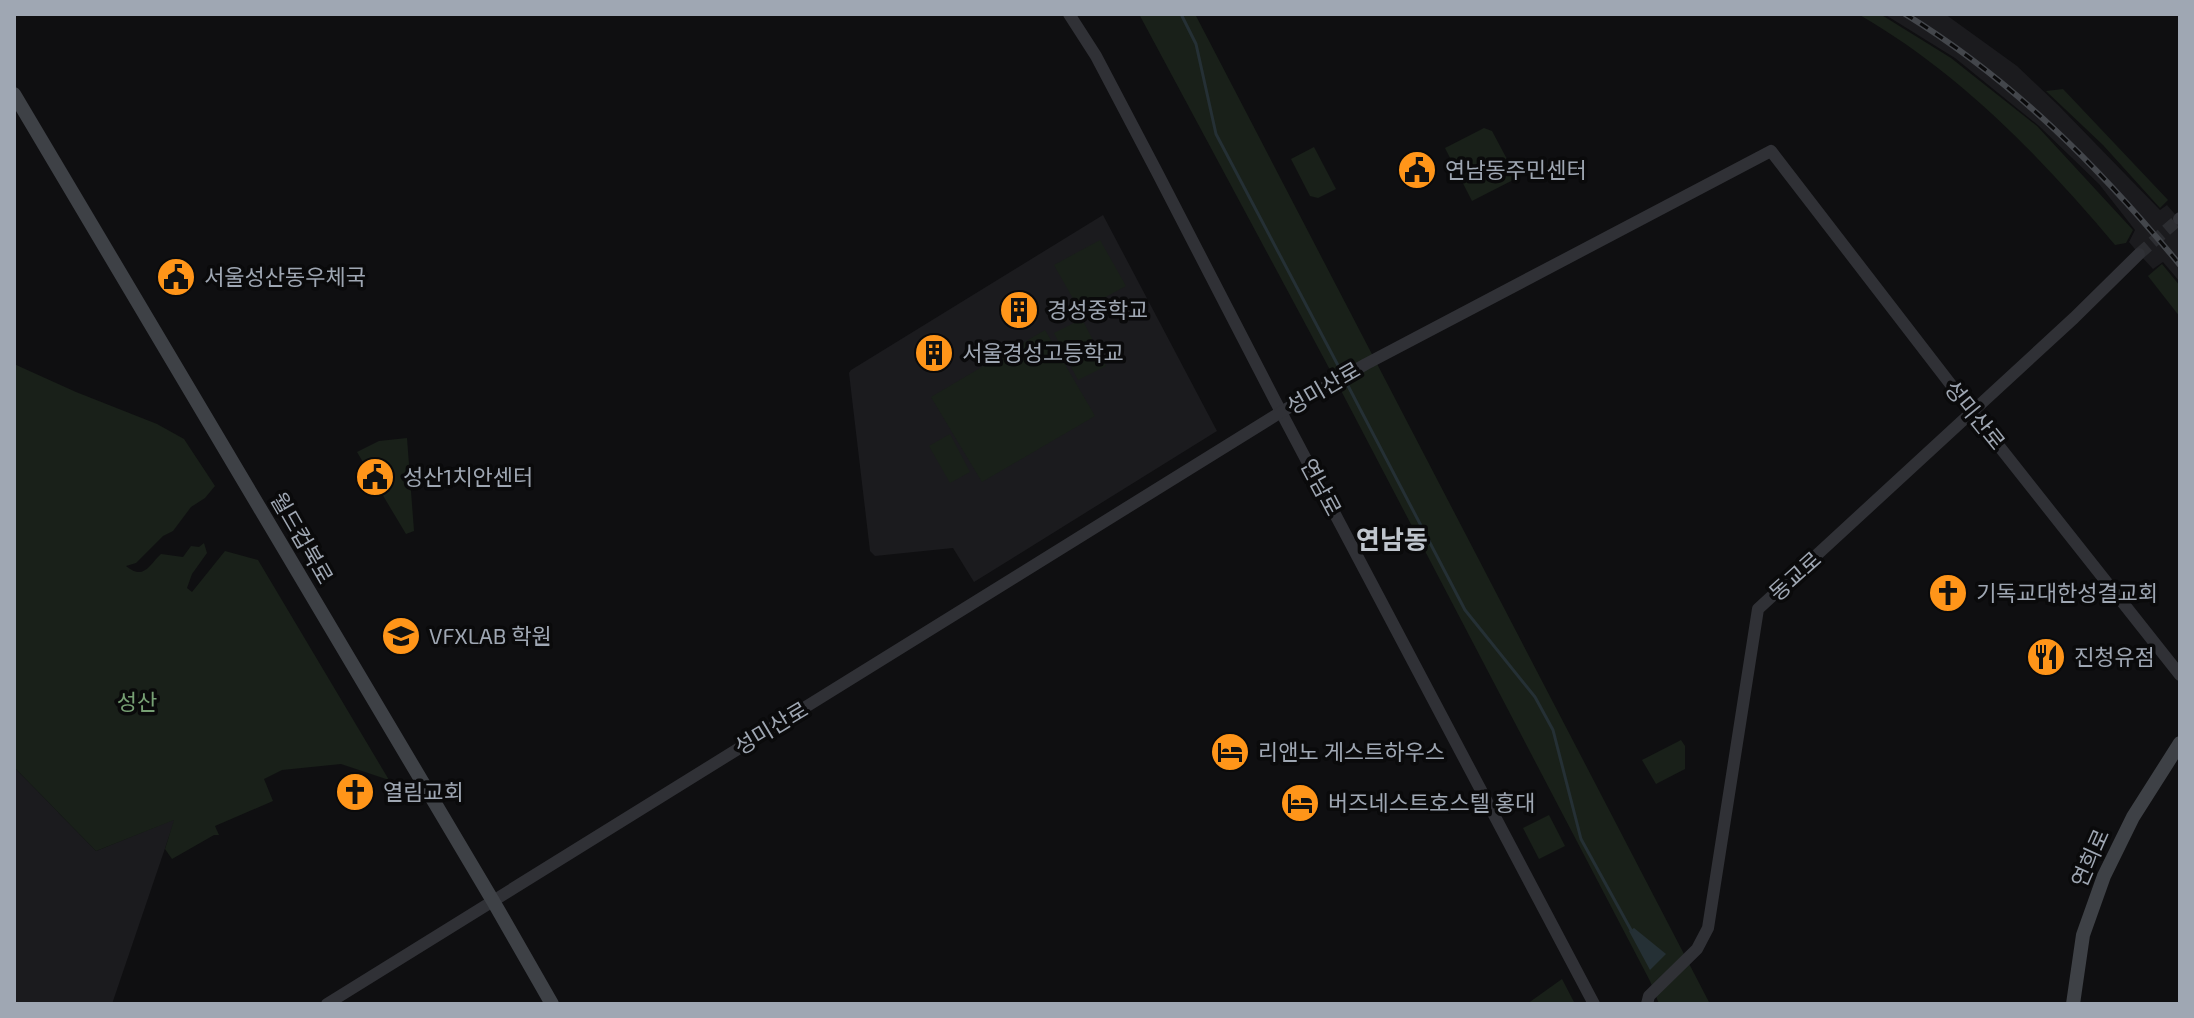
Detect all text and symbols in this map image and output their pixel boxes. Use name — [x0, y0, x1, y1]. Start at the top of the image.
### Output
public building icon: 연남동주민센터 — [1396, 149, 1438, 191]
place label: 연남동주민센터 — [1445, 156, 1587, 182]
public building icon: 서울성산동우체국 — [155, 256, 197, 298]
place label: 서울성산동우체국 — [204, 263, 366, 289]
building icon: 경성중학교 — [998, 289, 1040, 331]
place label: 경성중학교 — [1047, 296, 1148, 322]
building icon: 서울경성고등학교 — [913, 332, 955, 374]
place label: 서울경성고등학교 — [962, 339, 1124, 365]
street label: 성미산로 — [1281, 356, 1364, 419]
street label: 성미산로 — [1940, 375, 2011, 454]
street label: 연남로 — [1296, 454, 1348, 519]
public building icon: 성산1치안센터 — [354, 456, 396, 498]
place label: 성산1치안센터 — [403, 463, 533, 489]
street label: 월드컵북로 — [266, 487, 339, 588]
district label: 연남동 — [1356, 523, 1428, 554]
street label: 동교로 — [1763, 545, 1826, 605]
church icon: 기독교대한성결교회 — [1927, 572, 1969, 614]
place label: 기독교대한성결교회 — [1976, 579, 2158, 605]
school or university icon: VFXLAB 학원 — [380, 615, 422, 657]
place label: VFXLAB 학원 — [429, 622, 552, 648]
restaurant icon: 진청유점 — [2025, 636, 2067, 678]
place label: 진청유점 — [2074, 643, 2155, 669]
park label: 성산 — [117, 688, 157, 714]
street label: 성미산로 — [729, 695, 812, 759]
hotel icon: 리앤노 게스트하우스 — [1209, 731, 1251, 773]
place label: 리앤노 게스트하우스 — [1258, 738, 1445, 764]
church icon: 열림교회 — [334, 771, 376, 813]
place label: 열림교회 — [383, 778, 464, 804]
hotel icon: 버즈네스트호스텔 홍대 — [1279, 782, 1321, 824]
place label: 버즈네스트호스텔 홍대 — [1328, 789, 1535, 815]
street label: 연희로 — [2065, 825, 2113, 891]

